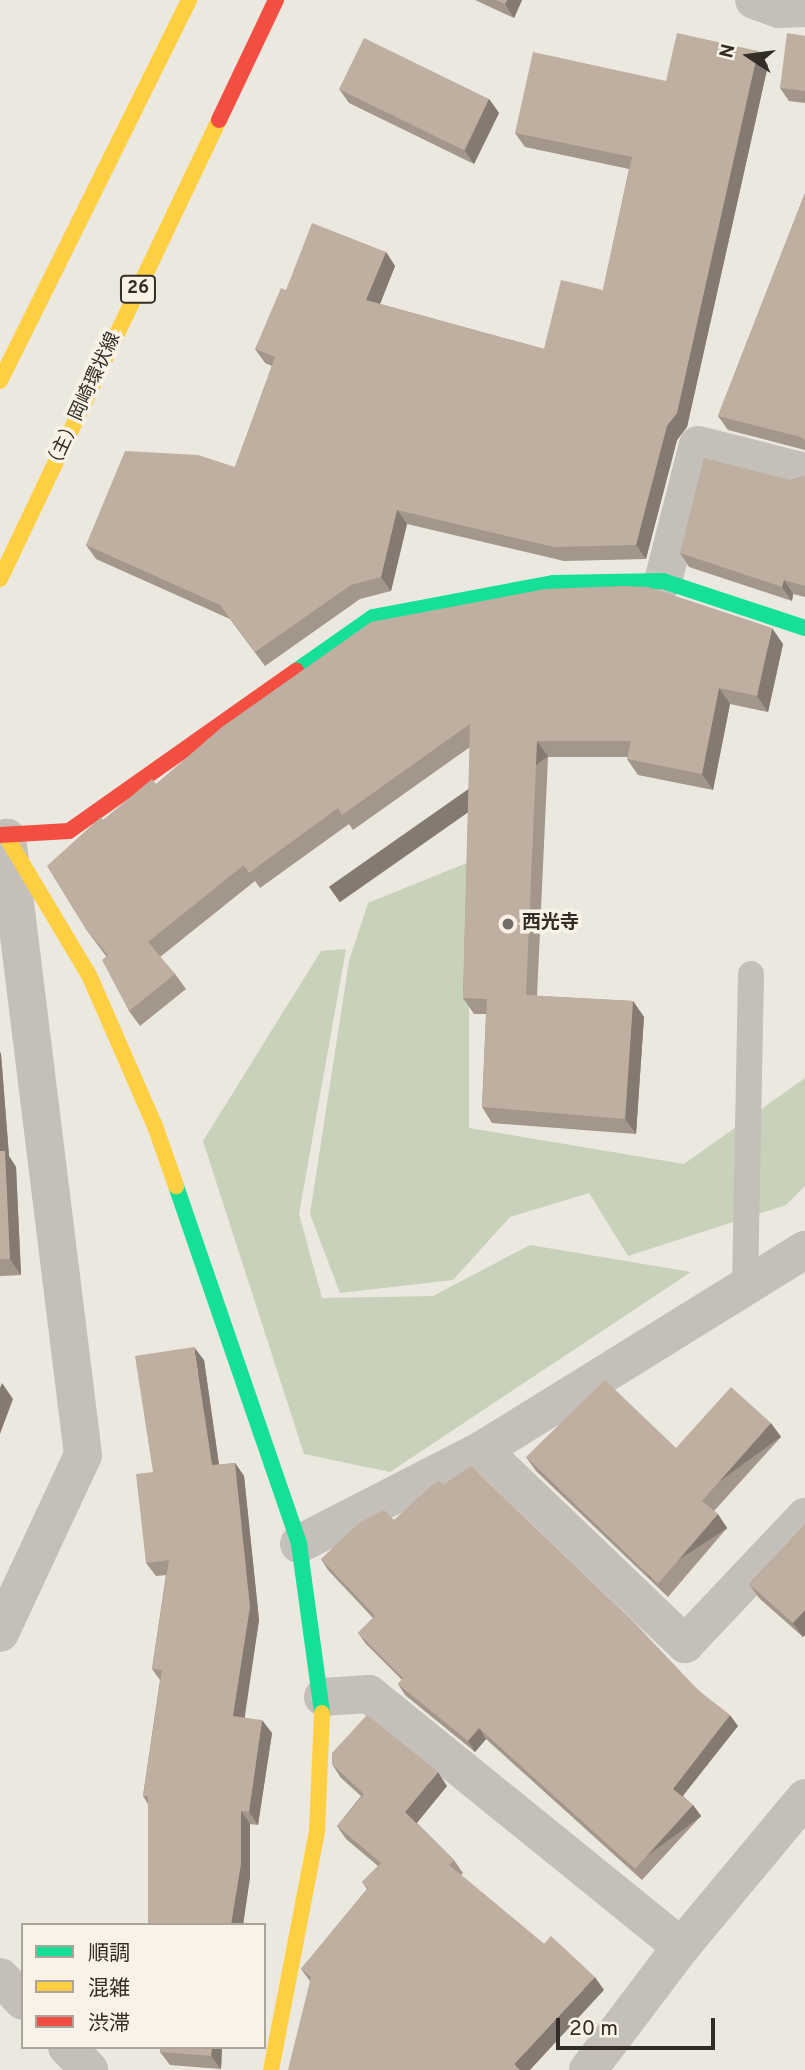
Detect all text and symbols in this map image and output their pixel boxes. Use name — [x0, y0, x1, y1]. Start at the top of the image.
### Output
north arrow — [714, 21, 784, 91]
text: N — [715, 42, 742, 61]
road number: 26 — [119, 274, 157, 304]
street label: （主）岡崎環状線 — [42, 329, 126, 477]
place label: 西光寺 — [522, 913, 579, 935]
marker: 西光寺 — [500, 916, 516, 932]
legend — [21, 1923, 266, 2049]
text: 順調 — [88, 1941, 130, 1968]
text: 混雑 — [88, 1976, 130, 2003]
scale bar — [560, 2004, 719, 2048]
text: 渋滞 — [88, 2011, 130, 2038]
text: 20 m — [569, 2016, 618, 2043]

